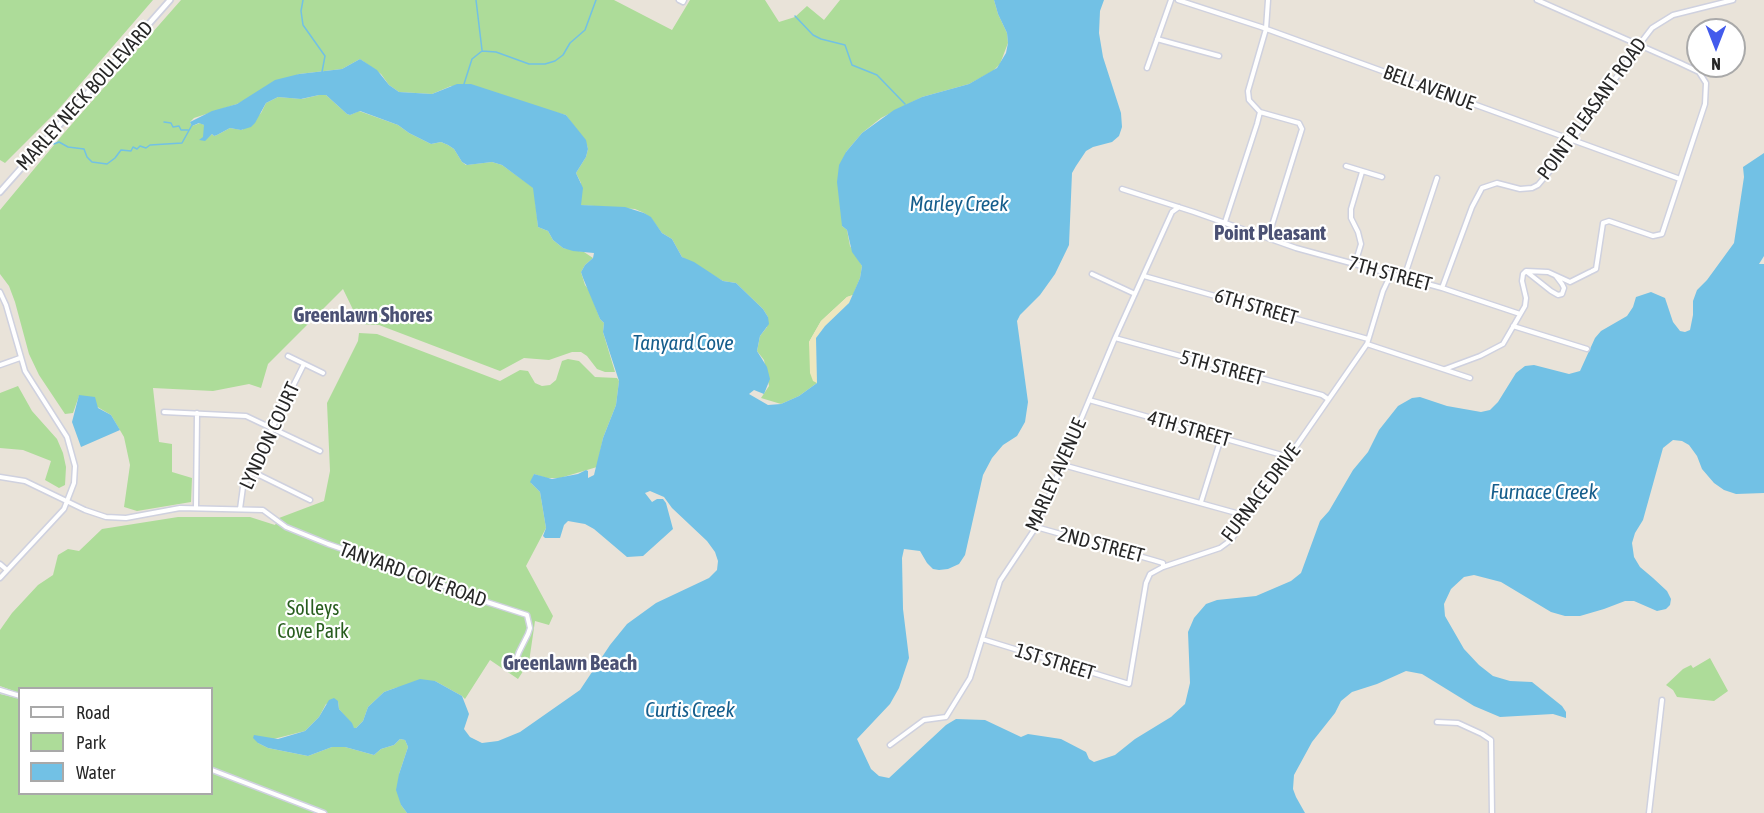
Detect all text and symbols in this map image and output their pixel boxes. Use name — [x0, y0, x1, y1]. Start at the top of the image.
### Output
street label: MARLEY NECK BOULEVARD — [12, 16, 158, 176]
north arrow — [1686, 18, 1746, 78]
street label: POINT PLEASANT ROAD — [1532, 33, 1652, 185]
text: N — [1711, 55, 1721, 73]
street label: BELL AVENUE — [1380, 60, 1478, 116]
water label: Marley Creek — [909, 191, 1009, 217]
district label: Point Pleasant — [1214, 220, 1326, 246]
street label: 7TH STREET — [1346, 251, 1434, 297]
street label: 6TH STREET — [1212, 284, 1300, 330]
district label: Greenlawn Shores — [293, 302, 433, 328]
water label: Tanyard Cove — [632, 330, 734, 356]
street label: 5TH STREET — [1178, 345, 1266, 391]
street label: LYNDON COURT — [235, 379, 305, 493]
street label: 4TH STREET — [1145, 406, 1233, 452]
street label: MARLEY AVENUE — [1020, 415, 1092, 535]
street label: FURNACE DRIVE — [1216, 439, 1306, 547]
water label: Furnace Creek — [1490, 479, 1598, 505]
street label: 2ND STREET — [1055, 522, 1147, 568]
street label: TANYARD COVE ROAD — [336, 537, 490, 613]
park label: Solleys Cove Park — [277, 597, 349, 644]
street label: 1ST STREET — [1012, 638, 1098, 686]
district label: Greenlawn Beach — [503, 650, 637, 676]
legend — [18, 687, 213, 795]
water label: Curtis Creek — [645, 697, 735, 723]
text: Road — [76, 702, 110, 723]
text: Park — [76, 732, 106, 753]
text: Water — [76, 762, 115, 783]

